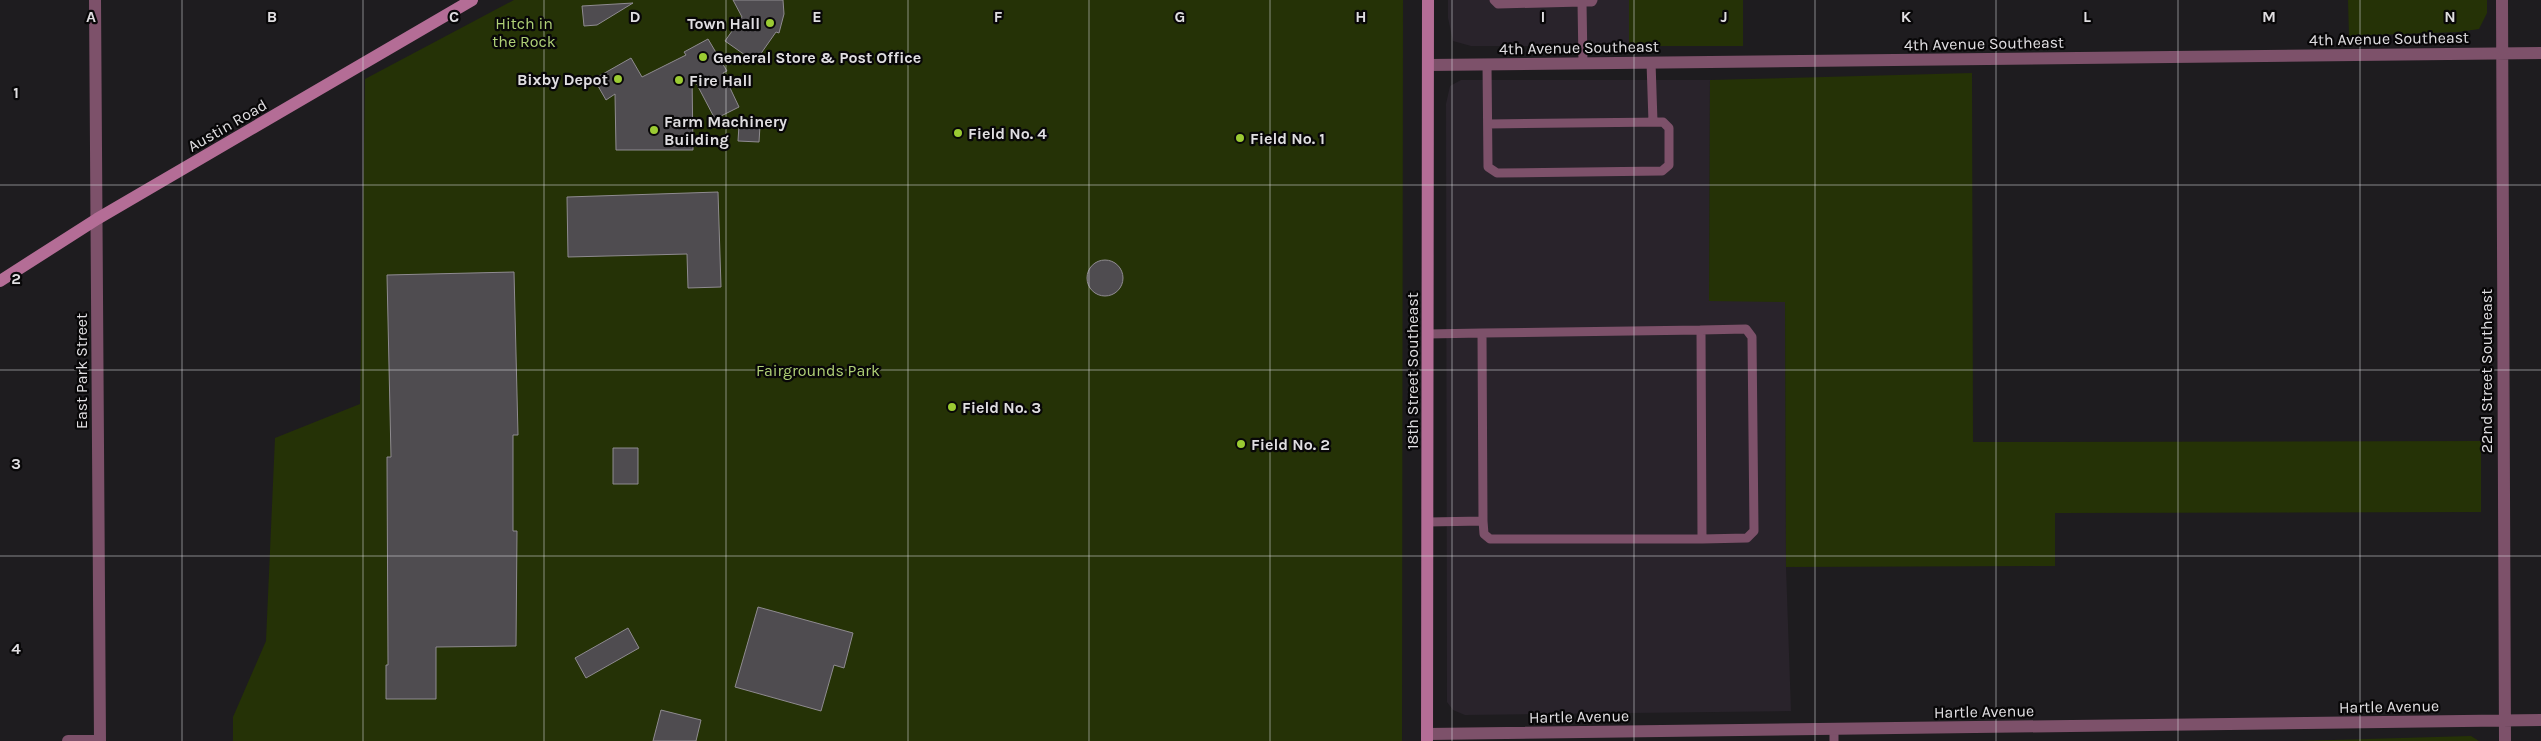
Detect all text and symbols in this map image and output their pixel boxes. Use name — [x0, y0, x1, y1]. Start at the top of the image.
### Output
text: A — [86, 7, 96, 26]
text: B — [267, 7, 277, 26]
text: C — [449, 7, 459, 26]
text: D — [630, 7, 641, 26]
text: E — [812, 7, 822, 26]
text: F — [994, 7, 1003, 26]
text: G — [1175, 7, 1185, 26]
text: H — [1355, 7, 1367, 26]
text: I — [1541, 7, 1545, 26]
text: J — [1720, 7, 1728, 26]
text: K — [1901, 7, 1912, 26]
text: L — [2083, 7, 2091, 26]
text: M — [2262, 7, 2276, 26]
text: N — [2444, 7, 2456, 26]
park label: Hitch in the Rock — [492, 14, 556, 51]
place label: Town Hall — [687, 14, 760, 33]
marker: Town Hall — [764, 17, 776, 29]
street label: 4th Avenue Southeast — [2309, 28, 2469, 49]
street label: 4th Avenue Southeast — [1904, 33, 2064, 54]
street label: 4th Avenue Southeast — [1499, 37, 1659, 58]
place label: General Store & Post Office — [713, 48, 921, 67]
marker: General Store & Post Office — [697, 51, 709, 63]
place label: Bixby Depot — [517, 70, 608, 89]
place label: Fire Hall — [689, 71, 752, 90]
marker: Bixby Depot — [612, 73, 624, 85]
marker: Fire Hall — [673, 74, 685, 86]
text: 1 — [13, 83, 19, 102]
street label: Austin Road — [184, 95, 270, 156]
place label: Farm Machinery Building — [664, 112, 787, 149]
marker: Farm Machinery Building — [648, 124, 660, 136]
place label: Field No. 4 — [968, 124, 1047, 143]
marker: Field No. 4 — [952, 127, 964, 139]
place label: Field No. 1 — [1250, 129, 1325, 148]
marker: Field No. 1 — [1234, 132, 1246, 144]
text: 2 — [11, 269, 21, 288]
street label: 22nd Street Southeast — [2477, 289, 2496, 453]
street label: 18th Street Southeast — [1403, 292, 1422, 450]
street label: East Park Street — [72, 313, 91, 429]
park label: Fairgrounds Park — [756, 361, 880, 380]
place label: Field No. 3 — [962, 398, 1041, 417]
marker: Field No. 3 — [946, 401, 958, 413]
place label: Field No. 2 — [1251, 435, 1330, 454]
marker: Field No. 2 — [1235, 438, 1247, 450]
text: 3 — [11, 454, 21, 473]
text: 4 — [11, 639, 21, 658]
street label: Hartle Avenue — [2339, 696, 2439, 717]
street label: Hartle Avenue — [1934, 701, 2034, 722]
street label: Hartle Avenue — [1529, 706, 1629, 727]

